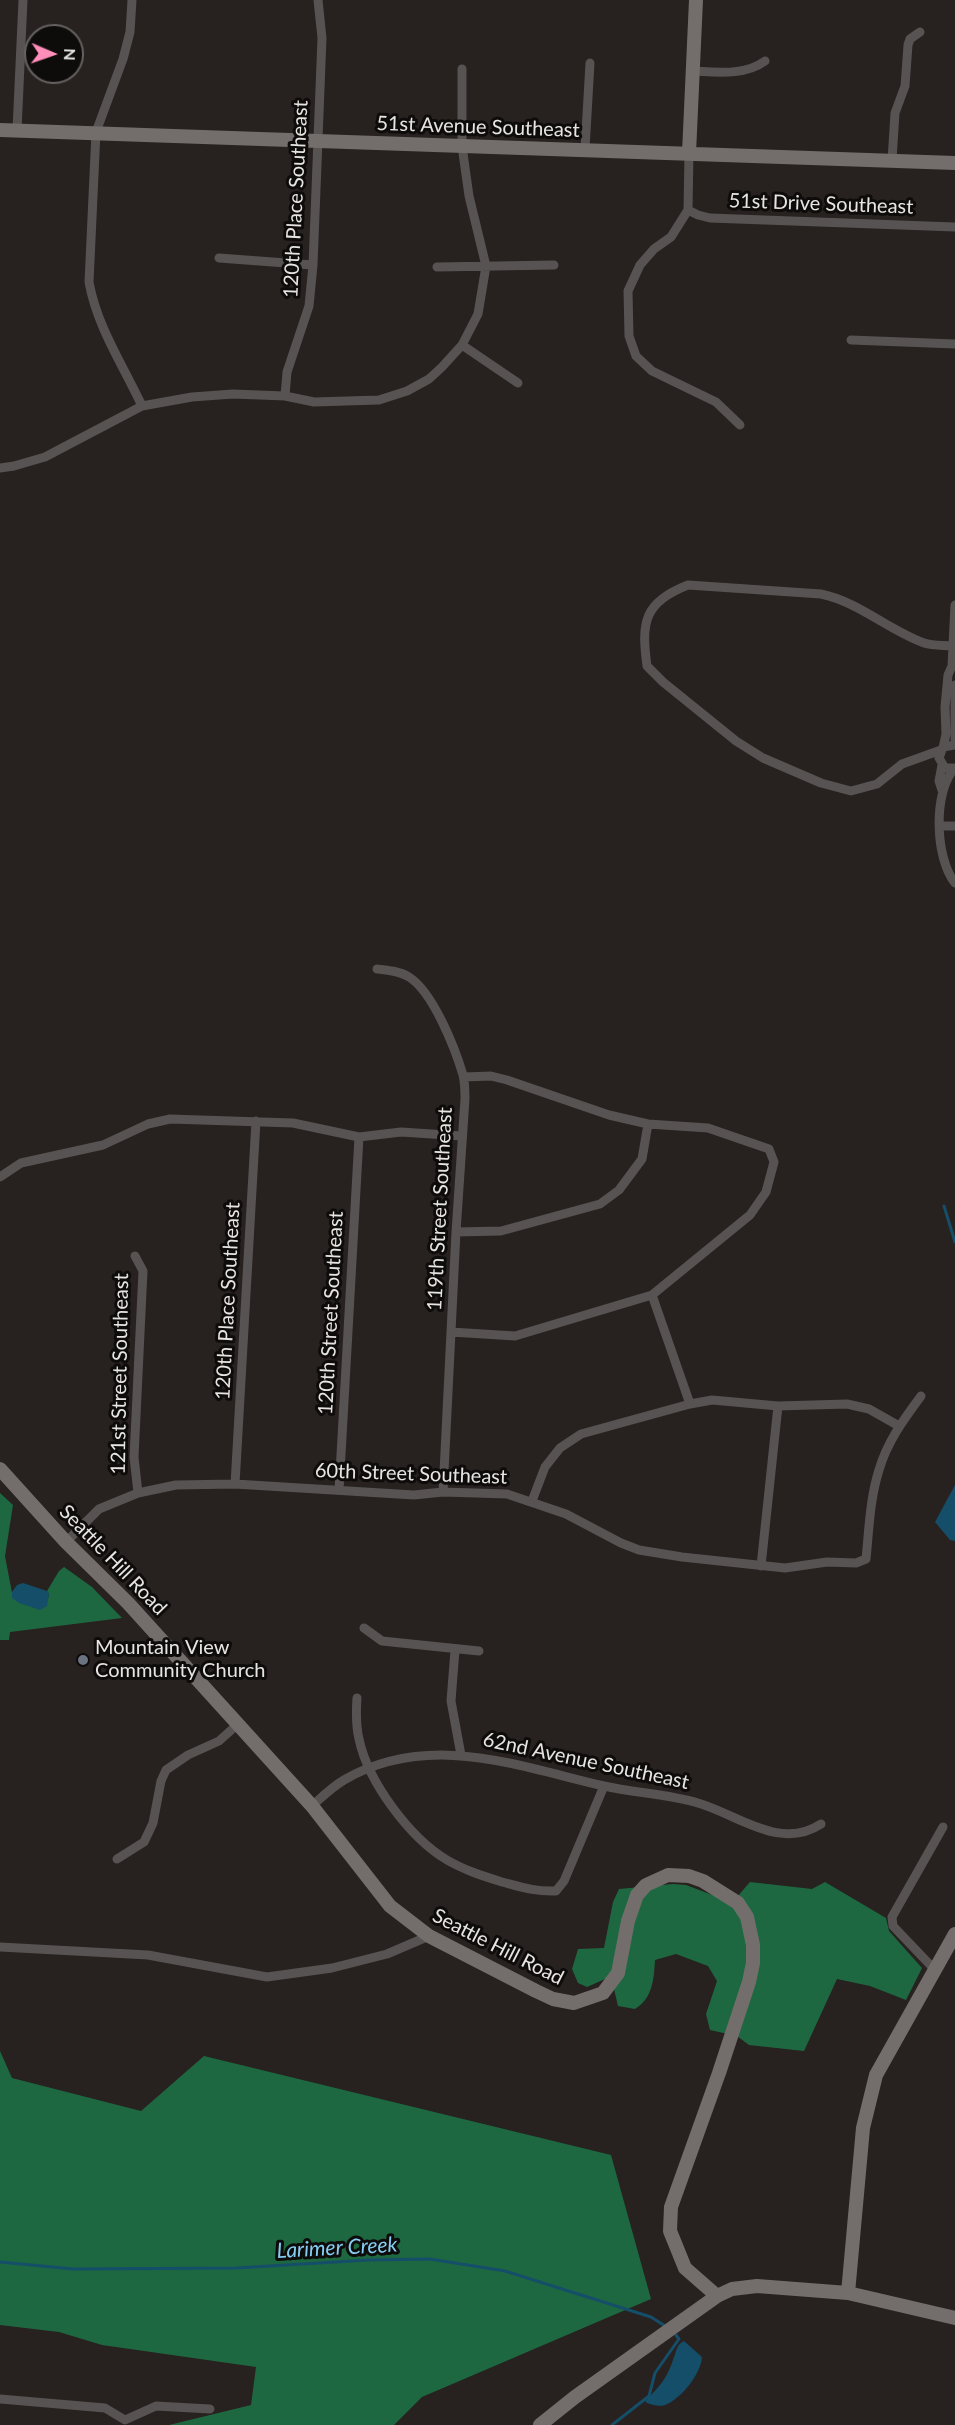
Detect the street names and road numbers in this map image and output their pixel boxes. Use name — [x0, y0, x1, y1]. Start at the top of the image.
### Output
street label: 120th Place Southeast — [279, 100, 313, 298]
street label: 51st Avenue Southeast — [376, 111, 580, 143]
street label: 51st Drive Southeast — [728, 189, 914, 219]
street label: 119th Street Southeast — [423, 1107, 457, 1311]
street label: 120th Place Southeast — [211, 1202, 245, 1400]
street label: 120th Street Southeast — [314, 1211, 348, 1415]
street label: 121st Street Southeast — [106, 1273, 134, 1475]
street label: 60th Street Southeast — [314, 1459, 508, 1489]
street label: Seattle Hill Road — [54, 1500, 172, 1620]
street label: 62nd Avenue Southeast — [481, 1727, 691, 1795]
street label: Seattle Hill Road — [428, 1904, 568, 1990]

